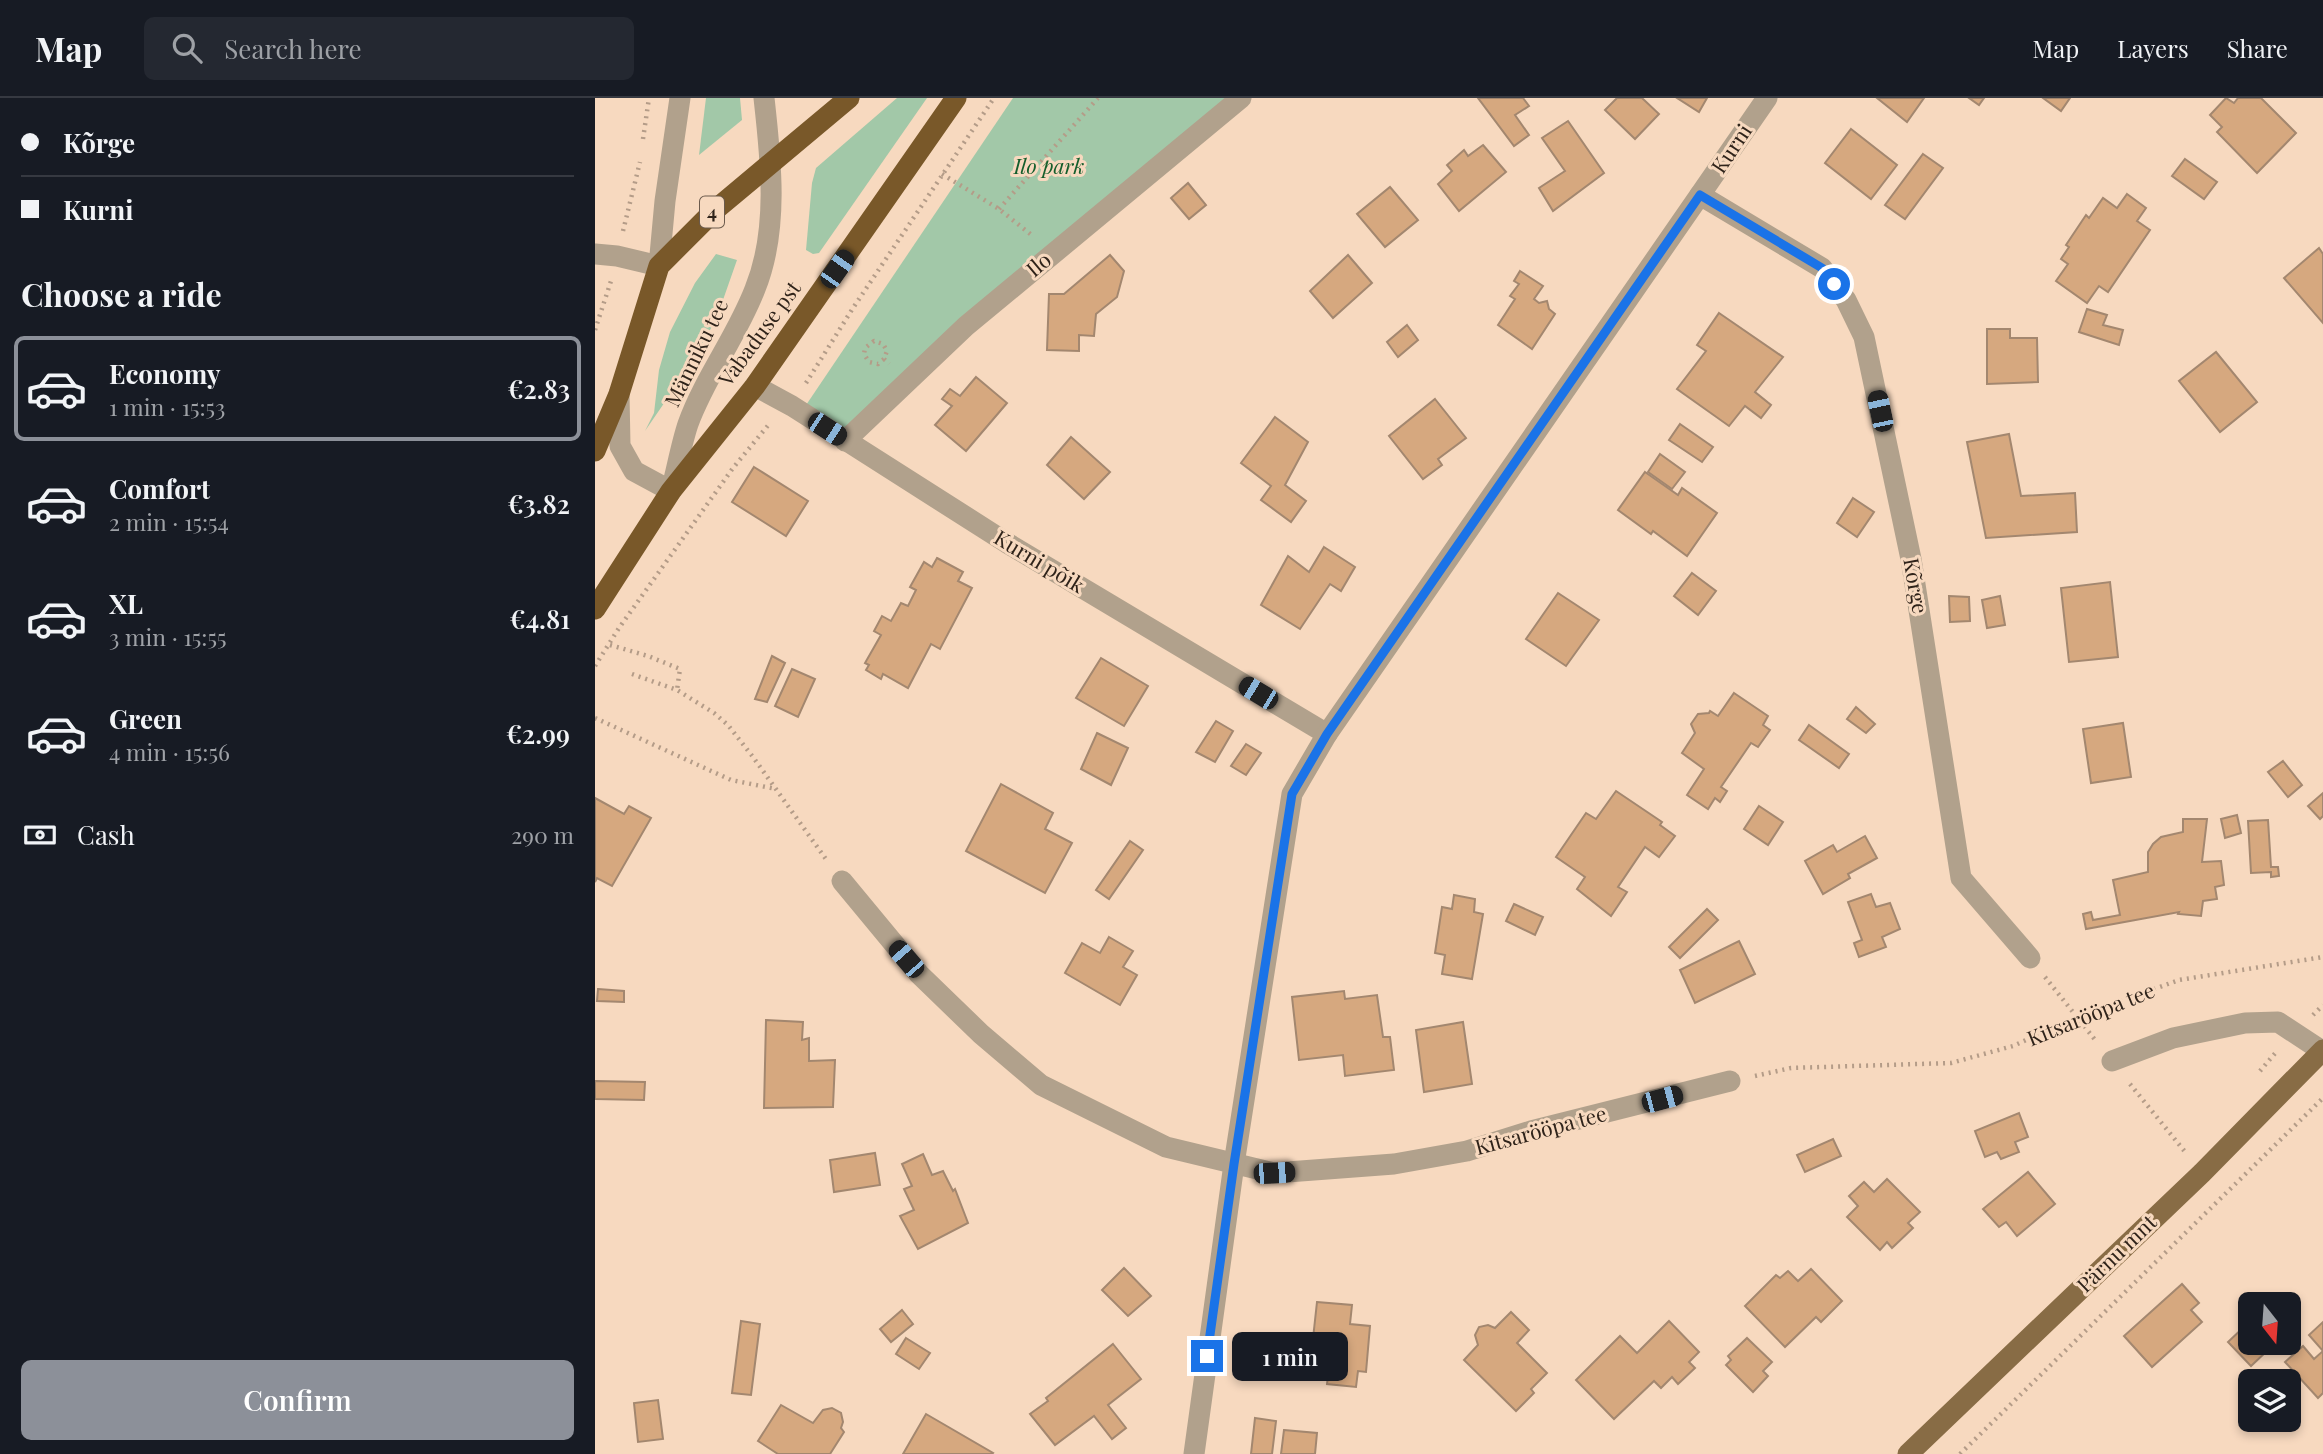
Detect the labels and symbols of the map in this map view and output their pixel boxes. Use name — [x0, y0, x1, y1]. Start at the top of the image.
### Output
street label: Kurni — [1704, 118, 1757, 178]
park label: Ilo park — [1013, 151, 1085, 179]
road number: 4 — [700, 196, 724, 228]
street label: Ilo — [1019, 245, 1056, 282]
car — [817, 246, 858, 292]
route start — [1818, 268, 1850, 300]
street label: Vabaduse pst — [710, 274, 806, 392]
street label: Männiku tee — [657, 293, 733, 411]
car — [1866, 388, 1895, 434]
car — [804, 409, 851, 449]
street label: Kurni põik — [990, 522, 1091, 598]
street label: Kõrge — [1898, 556, 1936, 616]
car — [1235, 673, 1282, 713]
car — [885, 936, 928, 982]
street label: Kitsarööpa tee — [2022, 975, 2158, 1051]
car — [1639, 1083, 1686, 1115]
street label: Kitsarööpa tee — [1472, 1098, 1609, 1160]
car — [1253, 1161, 1296, 1185]
street label: Pärnu mnt — [2070, 1207, 2162, 1298]
north arrow — [2238, 1292, 2301, 1354]
callout: 1 min — [1231, 1332, 1347, 1380]
route end — [1191, 1340, 1223, 1372]

